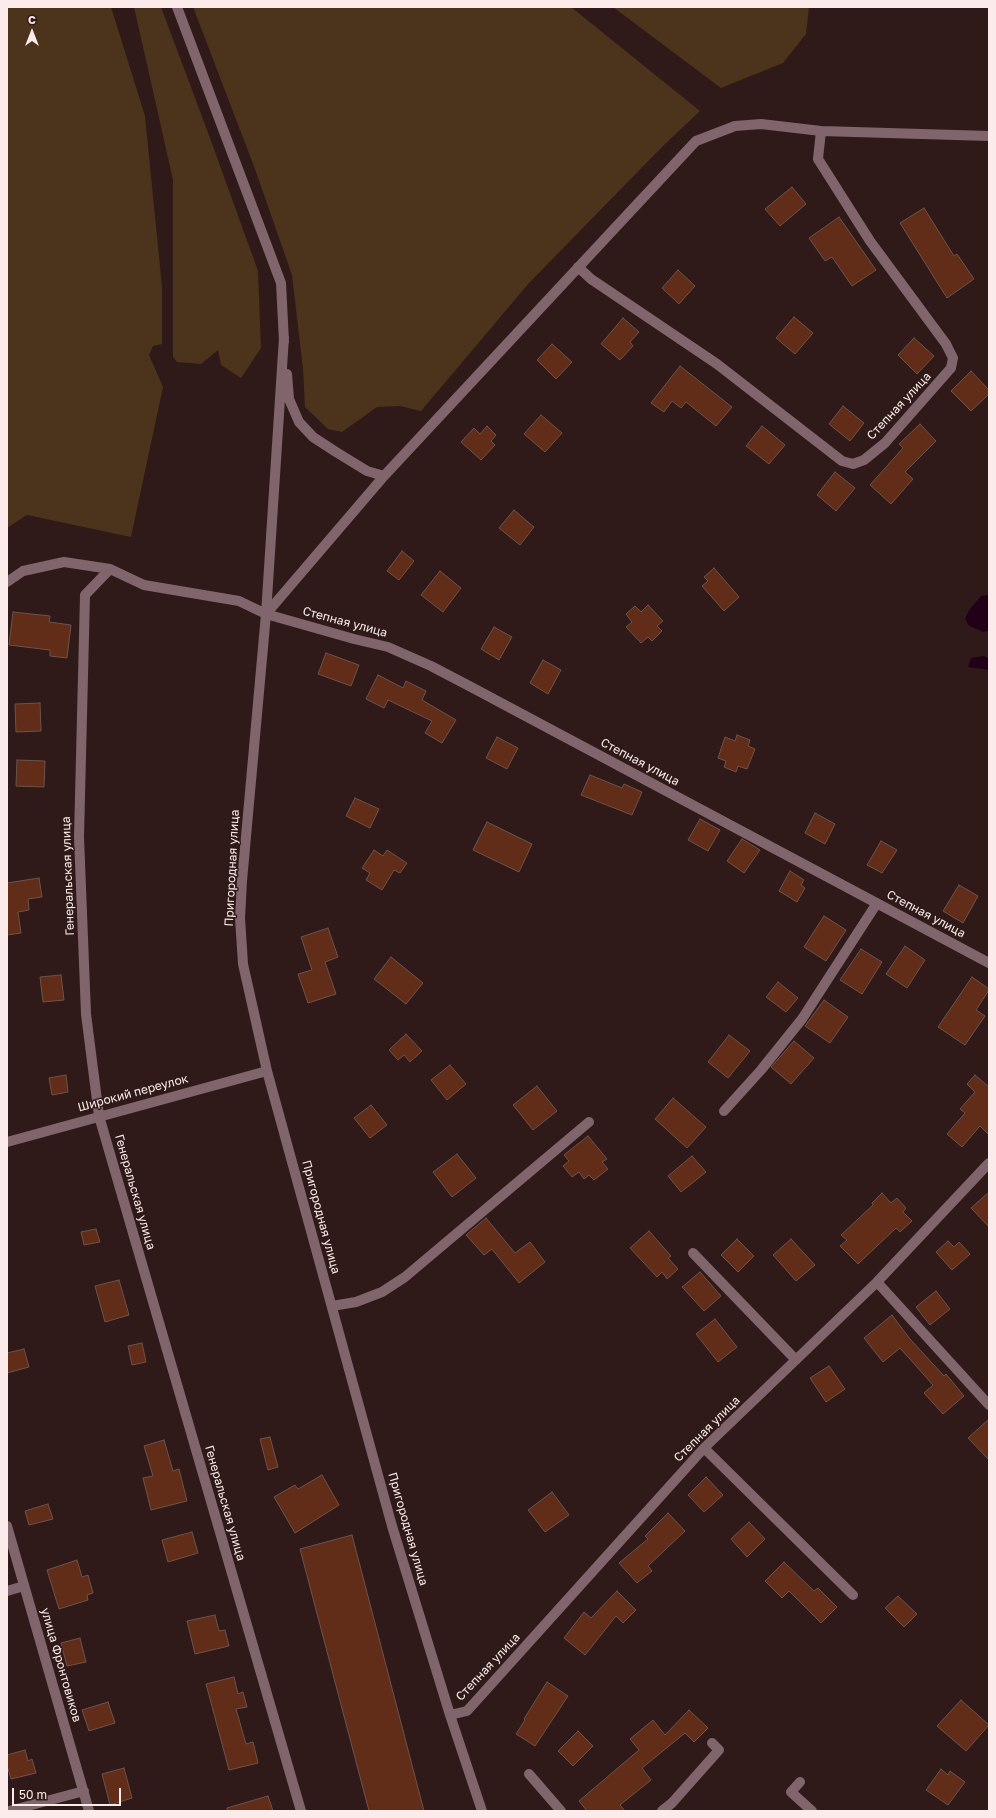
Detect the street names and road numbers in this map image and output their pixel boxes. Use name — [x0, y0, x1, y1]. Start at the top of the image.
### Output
street label: Степная улица — [864, 369, 934, 443]
street label: Степная улица — [301, 604, 389, 640]
street label: Степная улица — [598, 735, 682, 789]
street label: Пригородная улица — [222, 809, 242, 927]
street label: Генеральская улица — [59, 816, 77, 936]
street label: Степная улица — [884, 887, 968, 941]
street label: Широкий переулок — [76, 1071, 190, 1115]
street label: Генеральская улица — [112, 1133, 158, 1251]
street label: Пригородная улица — [299, 1159, 343, 1275]
street label: Степная улица — [671, 1393, 743, 1465]
street label: Генеральская улица — [202, 1444, 248, 1562]
street label: Пригородная улица — [385, 1471, 431, 1587]
street label: улица Фронтовиков — [38, 1606, 84, 1724]
street label: Степная улица — [453, 1630, 523, 1704]

